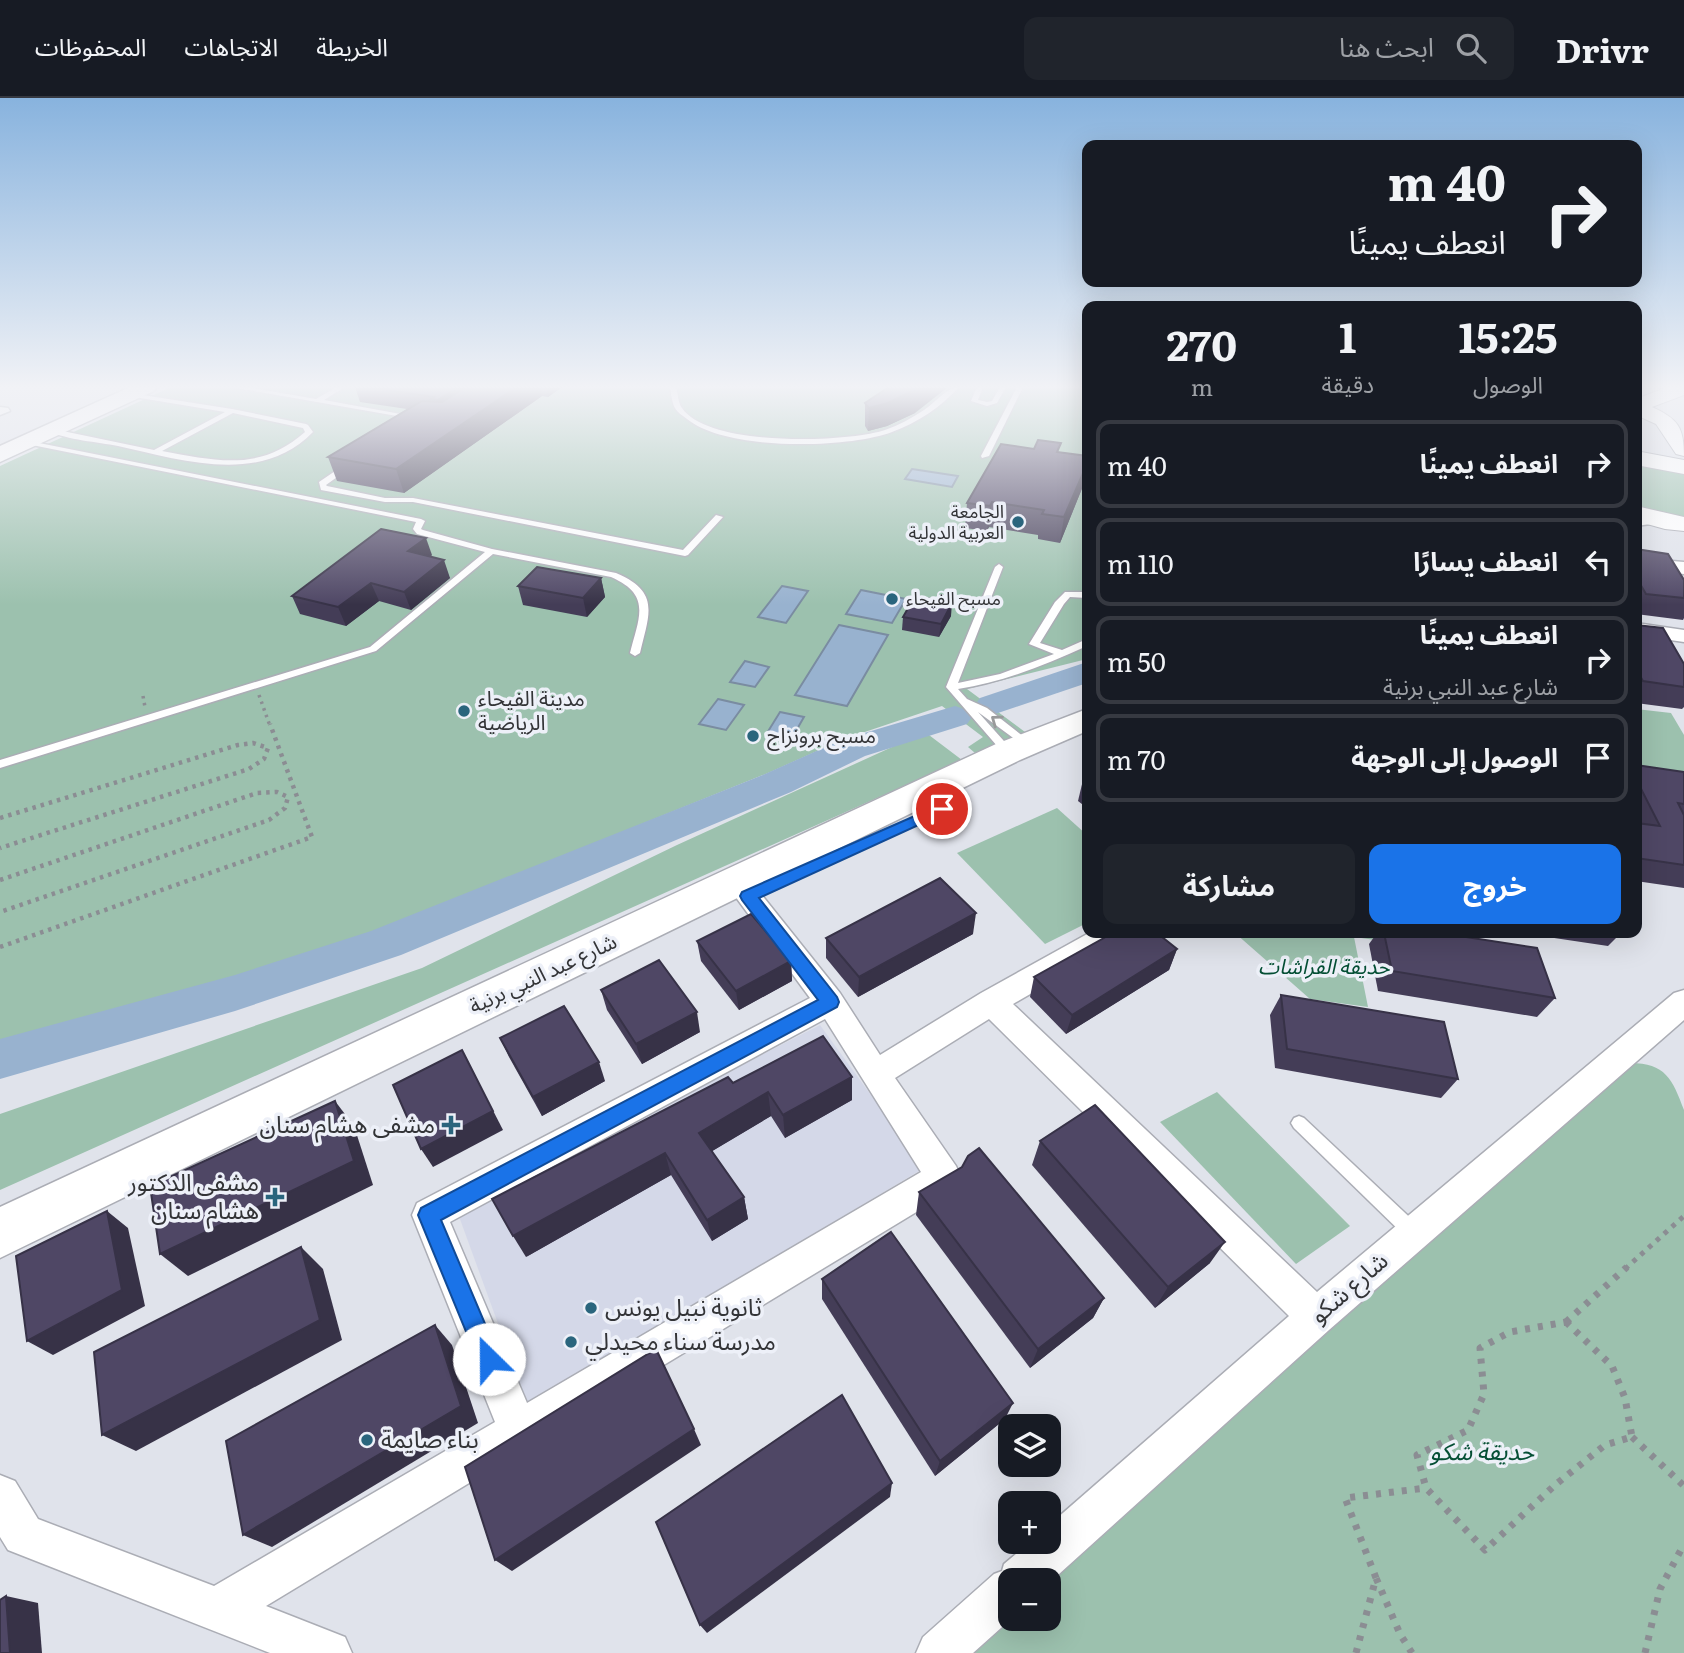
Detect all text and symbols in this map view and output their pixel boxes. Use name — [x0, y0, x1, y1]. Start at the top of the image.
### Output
search box — [1024, 17, 1514, 80]
text: Drivr — [1556, 24, 1649, 73]
text: ابحث هنا — [1339, 26, 1434, 65]
text: المحفوظات — [35, 28, 146, 63]
text: الاتجاهات — [184, 28, 278, 63]
text: الخريطة — [316, 28, 388, 63]
icon: search — [1452, 29, 1490, 67]
text: 40 m — [1388, 143, 1506, 216]
icon: right — [1530, 168, 1621, 259]
text: انعطف يمينًا — [1349, 216, 1506, 264]
text: 1 — [1339, 304, 1357, 366]
text: 15:25 — [1458, 304, 1558, 366]
text: 270 — [1166, 312, 1237, 374]
text: دقيقة — [1322, 366, 1374, 400]
text: الوصول — [1473, 366, 1543, 400]
text: m — [1191, 369, 1213, 403]
text: انعطف يمينًا — [1420, 442, 1558, 481]
text: 40 m — [1107, 445, 1167, 484]
icon: right — [1579, 445, 1617, 483]
place label: الجامعة العربية الدولية — [908, 497, 1004, 545]
marker: الجامعة العربية الدولية — [1010, 514, 1026, 530]
text: انعطف يسارًا — [1413, 540, 1558, 579]
text: 110 m — [1107, 543, 1174, 582]
icon: left — [1579, 543, 1617, 581]
place label: مسبح الفيحاء — [906, 584, 1001, 612]
marker: مسبح الفيحاء — [884, 591, 900, 607]
text: انعطف يمينًا — [1420, 613, 1558, 652]
text: 50 m — [1107, 641, 1166, 680]
icon: right — [1579, 641, 1617, 679]
text: شارع عبد النبي برنية — [1383, 668, 1558, 702]
place label: مدينة الفيحاء الرياضية — [478, 681, 585, 736]
marker: مدينة الفيحاء الرياضية — [456, 703, 472, 719]
one-way arrow — [992, 715, 1004, 728]
place label: مسبح برونزاج — [767, 718, 876, 751]
marker: مسبح برونزاج — [745, 728, 761, 744]
text: الوصول إلى الوجهة — [1351, 736, 1558, 775]
text: 70 m — [1107, 739, 1166, 778]
icon: arrive — [1579, 739, 1617, 777]
pin — [912, 779, 972, 839]
icon: arrive — [923, 790, 961, 828]
button: مشاركة — [1103, 844, 1355, 924]
button: خروج — [1369, 844, 1621, 924]
street label: شارع عبد النبي برنية — [463, 924, 622, 1022]
park label: حديقة الفراشات — [1258, 949, 1390, 980]
place label: مشفى هشام سنان — [260, 1105, 435, 1143]
marker: مشفى هشام سنان — [441, 1115, 461, 1135]
place label: مشفى الدكتور هشام سنان — [127, 1163, 259, 1229]
marker: مشفى الدكتور هشام سنان — [265, 1187, 285, 1207]
street label: شارع شكو — [1300, 1242, 1396, 1332]
place label: ثانوية نبيل يونس — [605, 1288, 762, 1323]
marker: ثانوية نبيل يونس — [583, 1300, 599, 1316]
position arrow — [452, 1322, 526, 1396]
place label: مدرسة سناء محيدلي — [585, 1322, 776, 1361]
marker: مدرسة سناء محيدلي — [563, 1334, 579, 1350]
map controls — [998, 1414, 1061, 1631]
button: layers — [998, 1414, 1061, 1477]
place label: بناء صايمة — [381, 1420, 479, 1455]
marker: بناء صايمة — [359, 1432, 375, 1448]
park label: حديقة شكو — [1430, 1432, 1535, 1467]
button: + — [998, 1491, 1061, 1554]
button: − — [998, 1568, 1061, 1631]

